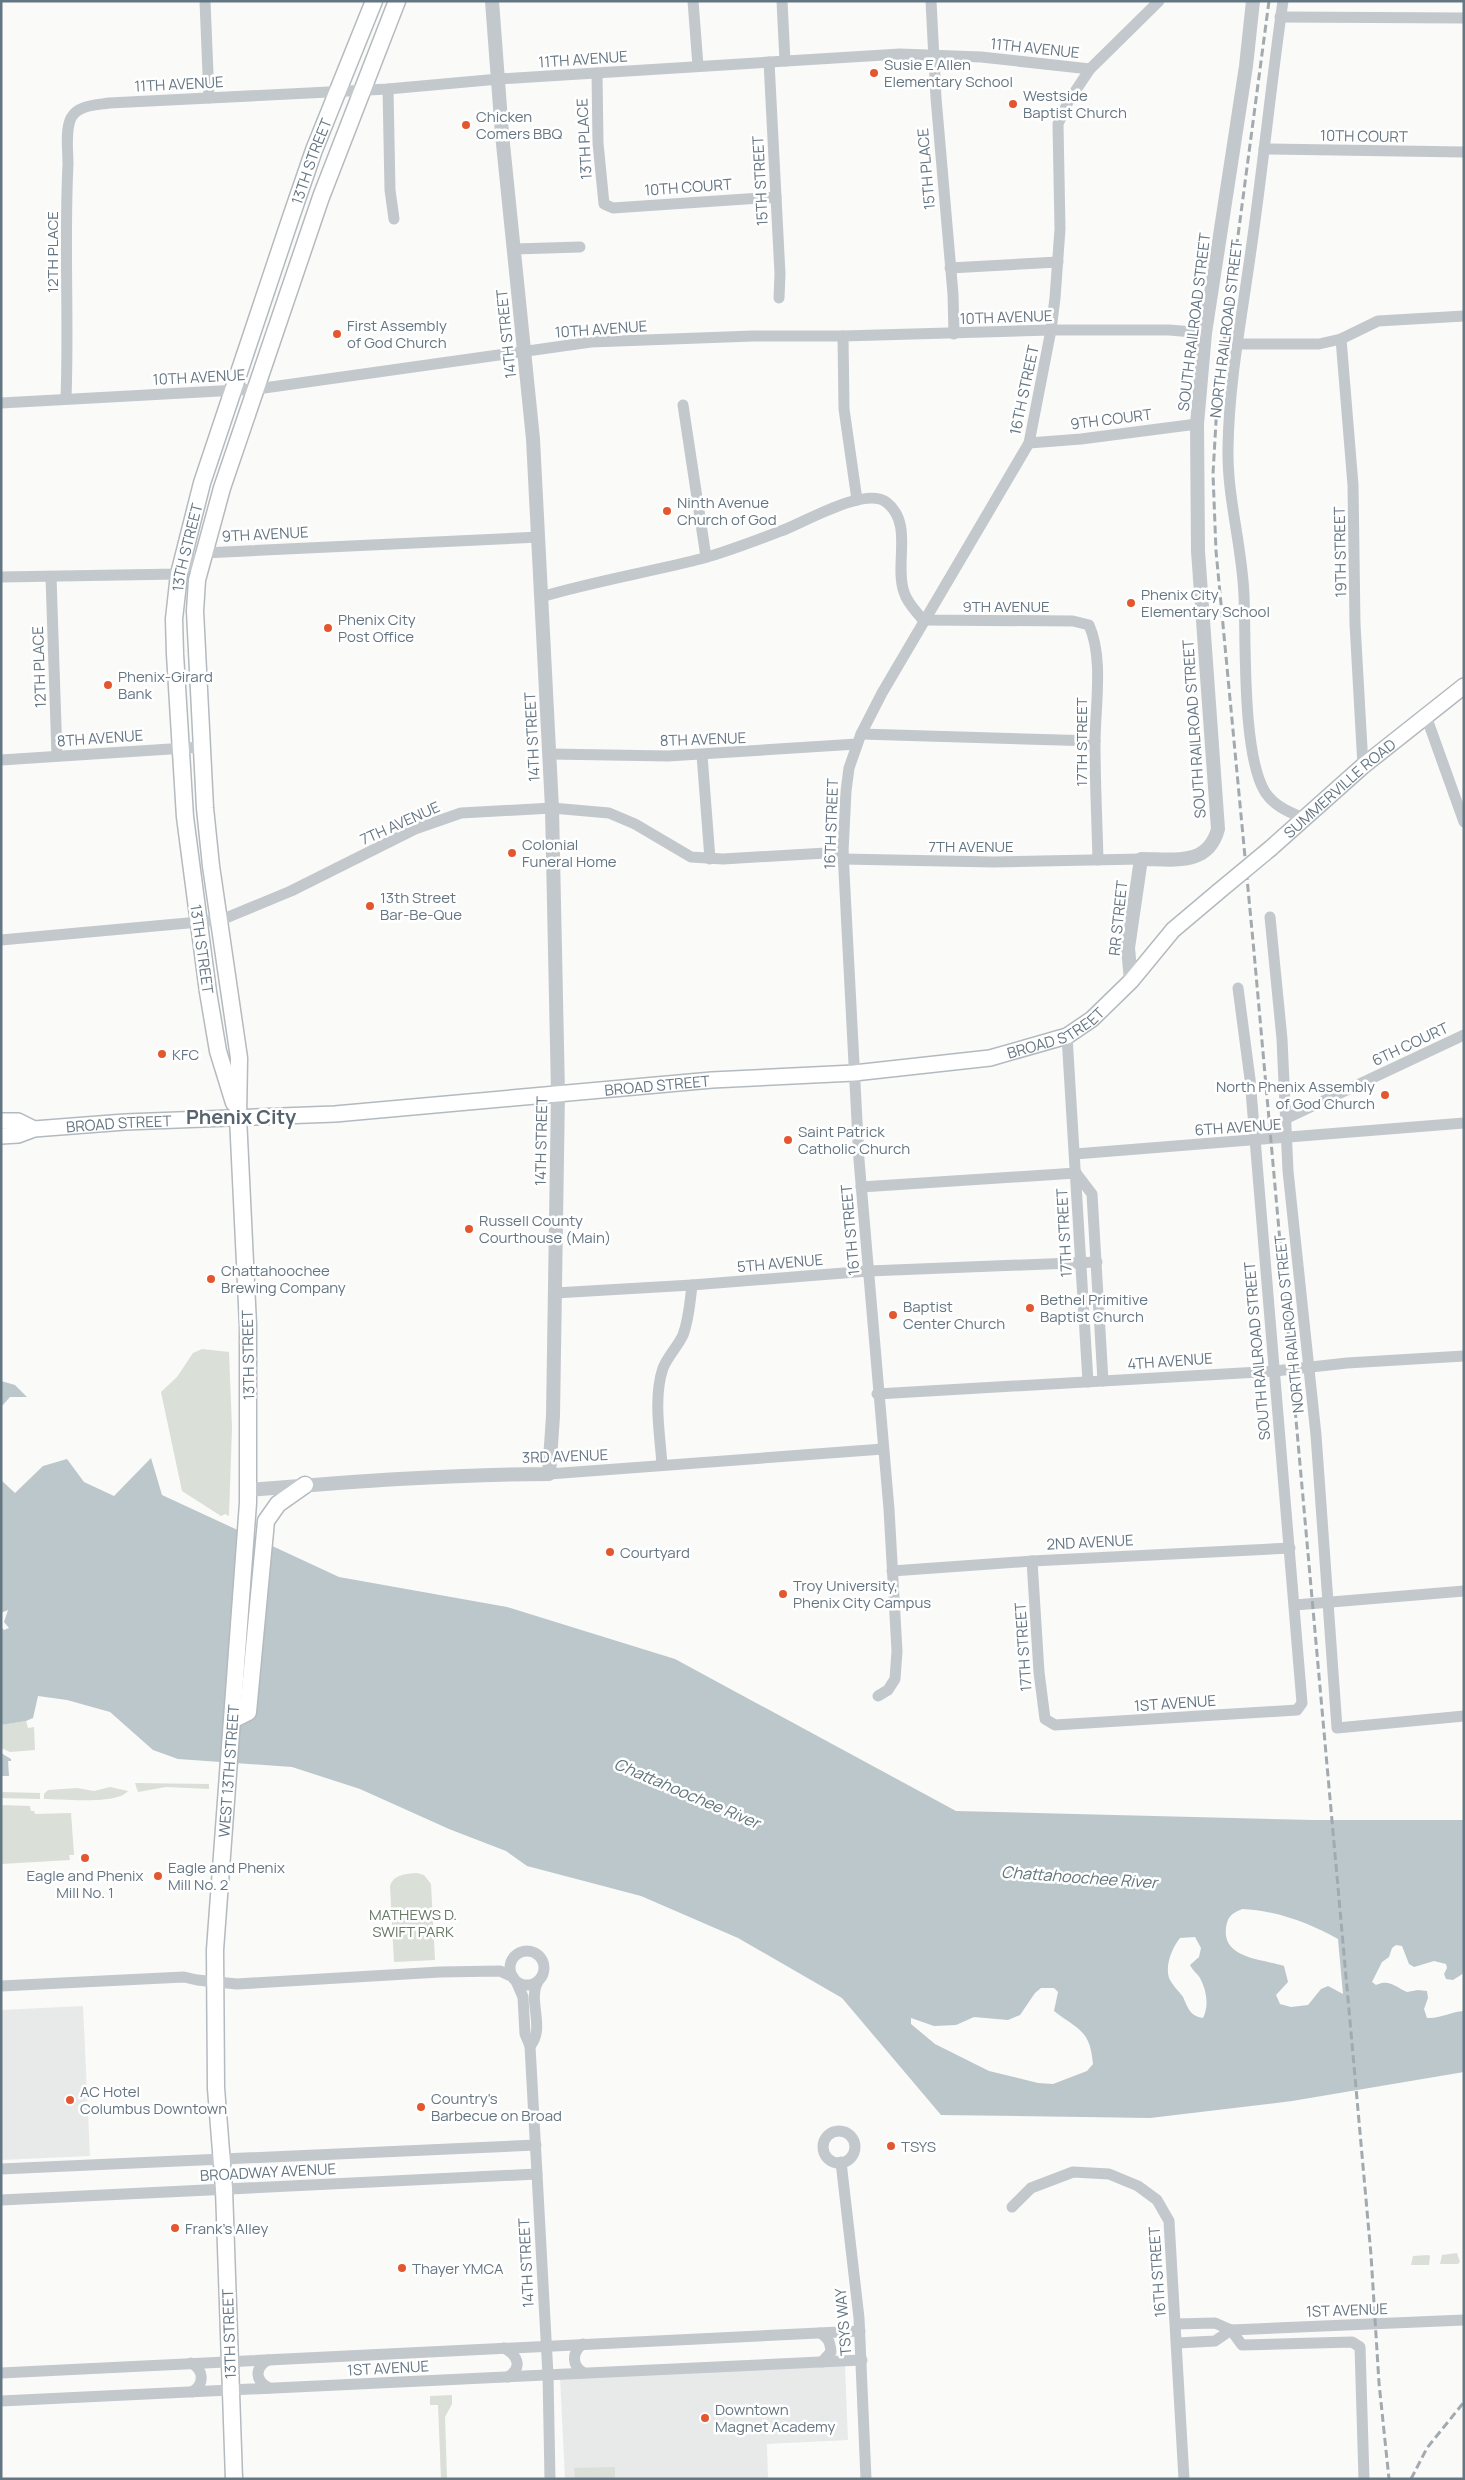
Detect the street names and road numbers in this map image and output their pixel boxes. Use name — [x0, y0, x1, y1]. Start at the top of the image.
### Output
street label: 11TH AVENUE — [989, 33, 1081, 63]
street label: 11TH AVENUE — [538, 45, 628, 73]
street label: 11TH AVENUE — [134, 71, 224, 97]
street label: 13TH PLACE — [571, 98, 597, 180]
street label: 13TH STREET — [286, 115, 336, 207]
street label: 10TH COURT — [1320, 125, 1408, 147]
street label: 15TH PLACE — [912, 127, 940, 211]
street label: 15TH STREET — [747, 135, 773, 227]
street label: 10TH COURT — [644, 173, 733, 201]
street label: 12TH PLACE — [42, 211, 63, 293]
street label: SOUTH RAILROAD STREET — [1173, 232, 1215, 412]
street label: NORTH RAILROAD STREET — [1205, 239, 1247, 419]
street label: 14TH STREET — [491, 288, 521, 380]
street label: 10TH AVENUE — [959, 305, 1053, 329]
street label: 10TH AVENUE — [554, 315, 648, 343]
street label: 16TH STREET — [1004, 343, 1044, 437]
street label: 10TH AVENUE — [152, 364, 246, 390]
street label: 9TH COURT — [1069, 404, 1153, 434]
street label: 13TH STREET — [167, 501, 207, 592]
street label: 19TH STREET — [1329, 506, 1351, 598]
street label: 9TH AVENUE — [221, 521, 309, 547]
street label: 9TH AVENUE — [963, 596, 1049, 617]
street label: 12TH PLACE — [27, 626, 51, 708]
street label: SOUTH RAILROAD STREET — [1177, 639, 1211, 819]
street label: 14TH STREET — [519, 692, 545, 782]
street label: 17TH STREET — [1071, 697, 1092, 787]
street label: 8TH AVENUE — [56, 725, 144, 751]
street label: 8TH AVENUE — [659, 727, 747, 751]
street label: SUMMERVILLE ROAD — [1279, 734, 1400, 843]
street label: 16TH STREET — [819, 778, 843, 870]
street label: 7TH AVENUE — [357, 796, 443, 850]
street label: 7TH AVENUE — [928, 836, 1014, 857]
street label: RR STREET — [1104, 879, 1132, 957]
street label: 13TH STREET — [185, 903, 219, 995]
street label: BROAD STREET — [1005, 1002, 1109, 1063]
street label: 6TH COURT — [1368, 1017, 1452, 1071]
street label: BROAD STREET — [604, 1070, 711, 1100]
street label: 14TH STREET — [530, 1096, 552, 1186]
street label: BROAD STREET — [65, 1110, 172, 1137]
street label: 6TH AVENUE — [1194, 1113, 1282, 1141]
street label: 16TH STREET — [836, 1184, 864, 1276]
street label: 17TH STREET — [1051, 1188, 1077, 1278]
street label: NORTH RAILROAD STREET — [1269, 1234, 1309, 1414]
street label: 5TH AVENUE — [736, 1249, 824, 1277]
street label: SOUTH RAILROAD STREET — [1239, 1261, 1275, 1441]
street label: 13TH STREET — [237, 1310, 259, 1400]
street label: 4TH AVENUE — [1127, 1348, 1213, 1374]
street label: 3RD AVENUE — [522, 1444, 608, 1468]
street label: 2ND AVENUE — [1046, 1529, 1134, 1555]
street label: 17TH STREET — [1009, 1602, 1037, 1692]
street label: 1ST AVENUE — [1133, 1690, 1217, 1716]
street label: WEST 13TH STREET — [213, 1704, 244, 1838]
street label: BROADWAY AVENUE — [200, 2158, 336, 2186]
street label: 14TH STREET — [513, 2218, 539, 2308]
street label: 16TH STREET — [1143, 2226, 1171, 2318]
street label: TSYS WAY — [830, 2287, 856, 2357]
street label: 13TH STREET — [217, 2289, 241, 2379]
street label: 1ST AVENUE — [1306, 2298, 1388, 2322]
street label: 1ST AVENUE — [347, 2355, 429, 2381]

